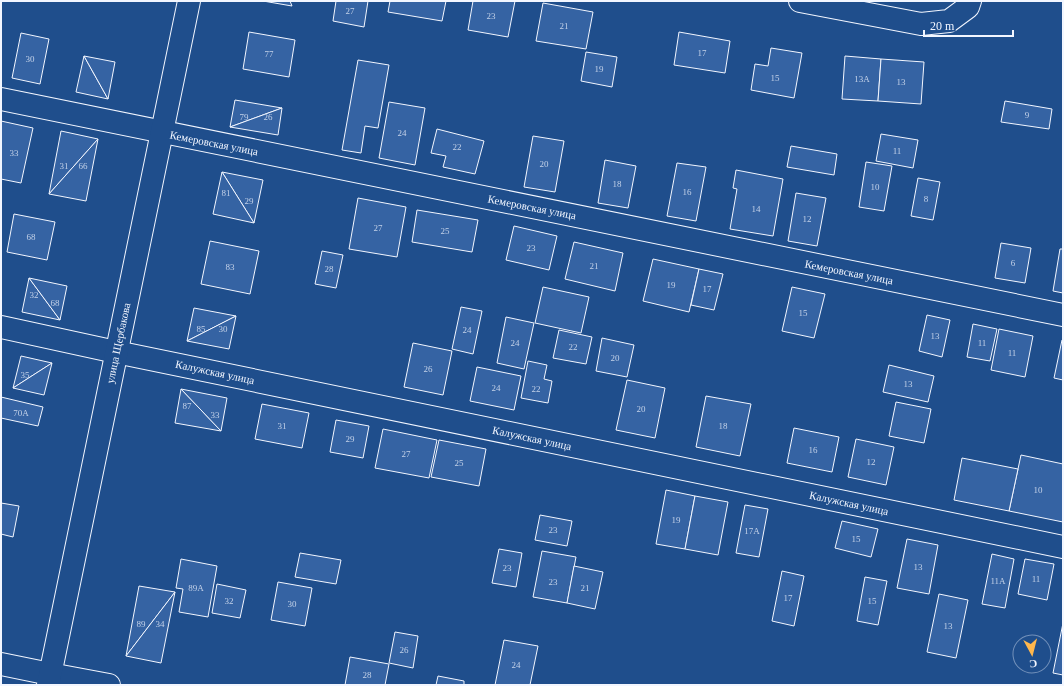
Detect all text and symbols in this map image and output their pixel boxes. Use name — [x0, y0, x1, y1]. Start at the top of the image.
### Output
house number: 27 — [346, 6, 355, 16]
house number: 23 — [487, 11, 496, 21]
scale bar — [924, 12, 1013, 38]
text: 20 m — [930, 19, 955, 33]
house number: 21 — [560, 21, 569, 31]
house number: 17 — [698, 48, 707, 58]
house number: 77 — [265, 49, 274, 59]
house number: 30 — [26, 54, 35, 64]
house number: 19 — [595, 64, 604, 74]
house number: 15 — [771, 73, 780, 83]
house number: 13А — [854, 74, 870, 84]
house number: 13 — [897, 77, 906, 87]
house number: 9 — [1025, 110, 1030, 120]
house number: 79 — [240, 112, 249, 122]
house number: 26 — [264, 112, 273, 122]
house number: 24 — [398, 128, 407, 138]
street label: Кемеровская улица — [169, 129, 259, 157]
house number: 22 — [453, 142, 462, 152]
house number: 11 — [893, 146, 901, 156]
house number: 33 — [10, 148, 19, 158]
house number: 20 — [540, 159, 549, 169]
house number: 31 — [60, 161, 69, 171]
house number: 66 — [79, 161, 88, 171]
house number: 18 — [613, 179, 622, 189]
house number: 10 — [871, 182, 880, 192]
house number: 16 — [683, 187, 692, 197]
house number: 81 — [222, 188, 231, 198]
street label: Кемеровская улица — [487, 193, 577, 221]
house number: 8 — [924, 194, 929, 204]
house number: 29 — [245, 196, 254, 206]
house number: 14 — [752, 204, 761, 214]
house number: 12 — [803, 214, 812, 224]
house number: 27 — [374, 223, 383, 233]
house number: 25 — [441, 226, 450, 236]
house number: 68 — [27, 232, 36, 242]
house number: 23 — [527, 243, 536, 253]
street label: Кемеровская улица — [804, 258, 894, 286]
house number: 6 — [1011, 258, 1016, 268]
house number: 21 — [590, 261, 599, 271]
house number: 83 — [226, 262, 235, 272]
house number: 28 — [325, 264, 334, 274]
house number: 19 — [667, 280, 676, 290]
house number: 17 — [703, 284, 712, 294]
house number: 32 — [30, 290, 39, 300]
house number: 68 — [51, 298, 60, 308]
street label: улица Щербакова — [104, 301, 132, 384]
house number: 15 — [799, 308, 808, 318]
house number: 85 — [197, 324, 206, 334]
house number: 30 — [219, 324, 228, 334]
house number: 24 — [463, 325, 472, 335]
house number: 13 — [931, 331, 940, 341]
house number: 24 — [511, 338, 520, 348]
house number: 11 — [978, 338, 986, 348]
house number: 22 — [569, 342, 578, 352]
house number: 11 — [1008, 348, 1016, 358]
house number: 20 — [611, 353, 620, 363]
street label: Калужская улица — [174, 358, 256, 386]
house number: 26 — [424, 364, 433, 374]
house number: 35 — [21, 370, 30, 380]
house number: 13 — [904, 379, 913, 389]
house number: 24 — [492, 383, 501, 393]
house number: 22 — [532, 384, 541, 394]
house number: 87 — [183, 401, 192, 411]
house number: 20 — [637, 404, 646, 414]
house number: 70А — [13, 408, 29, 418]
house number: 33 — [211, 410, 220, 420]
house number: 31 — [278, 421, 287, 431]
house number: 18 — [719, 421, 728, 431]
street label: Калужская улица — [491, 424, 573, 452]
house number: 29 — [346, 434, 355, 444]
house number: 16 — [809, 445, 818, 455]
house number: 27 — [402, 449, 411, 459]
house number: 12 — [867, 457, 876, 467]
house number: 25 — [455, 458, 464, 468]
house number: 10 — [1034, 485, 1043, 495]
street label: Калужская улица — [808, 489, 890, 517]
house number: 19 — [672, 515, 681, 525]
house number: 23 — [549, 525, 558, 535]
house number: 17А — [744, 526, 760, 536]
house number: 15 — [852, 534, 861, 544]
house number: 13 — [914, 562, 923, 572]
house number: 23 — [503, 563, 512, 573]
house number: 11 — [1032, 574, 1040, 584]
house number: 11А — [990, 576, 1006, 586]
house number: 23 — [549, 577, 558, 587]
house number: 89А — [188, 583, 204, 593]
house number: 21 — [581, 583, 590, 593]
house number: 17 — [784, 593, 793, 603]
house number: 32 — [225, 596, 234, 606]
house number: 15 — [868, 596, 877, 606]
house number: 30 — [288, 599, 297, 609]
house number: 89 — [137, 619, 146, 629]
house number: 34 — [156, 619, 165, 629]
house number: 13 — [944, 621, 953, 631]
north arrow — [1012, 634, 1052, 674]
house number: 26 — [400, 645, 409, 655]
text: С — [1028, 657, 1038, 670]
house number: 24 — [512, 660, 521, 670]
house number: 28 — [363, 670, 372, 680]

